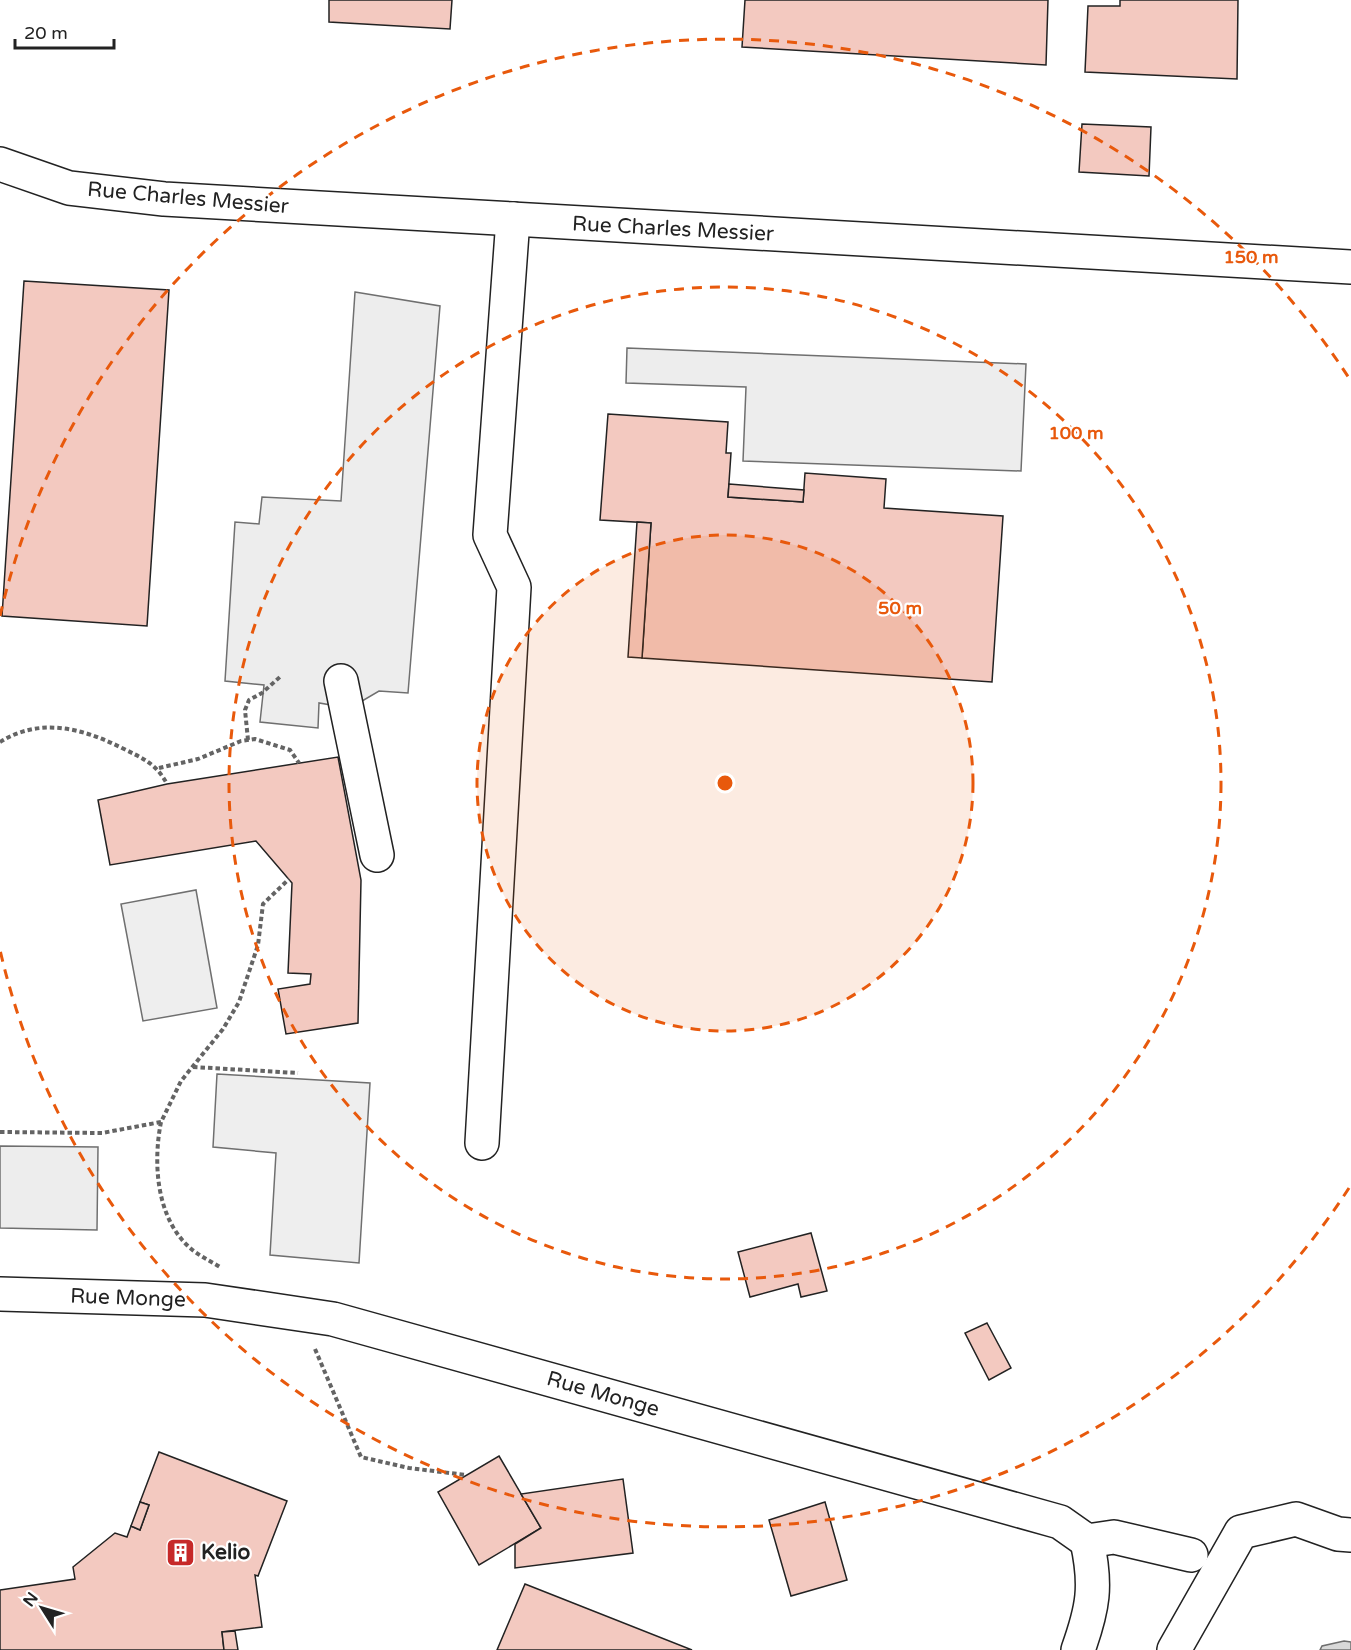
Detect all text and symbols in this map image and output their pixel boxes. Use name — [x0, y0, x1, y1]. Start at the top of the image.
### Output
scale bar — [15, 12, 114, 50]
text: 20 m — [24, 22, 68, 44]
street label: Rue Charles Messier — [86, 177, 290, 219]
street label: Rue Charles Messier — [571, 211, 775, 247]
text: 150 m — [1223, 246, 1279, 268]
text: 100 m — [1048, 422, 1104, 444]
text: 50 m — [878, 597, 922, 619]
centre of rings — [715, 773, 735, 793]
street label: Rue Monge — [70, 1283, 186, 1313]
street label: Rue Monge — [544, 1366, 662, 1422]
building icon: Kelio — [164, 1536, 196, 1568]
place label: Kelio — [201, 1540, 250, 1565]
north arrow — [12, 1578, 72, 1638]
text: N — [19, 1588, 43, 1611]

